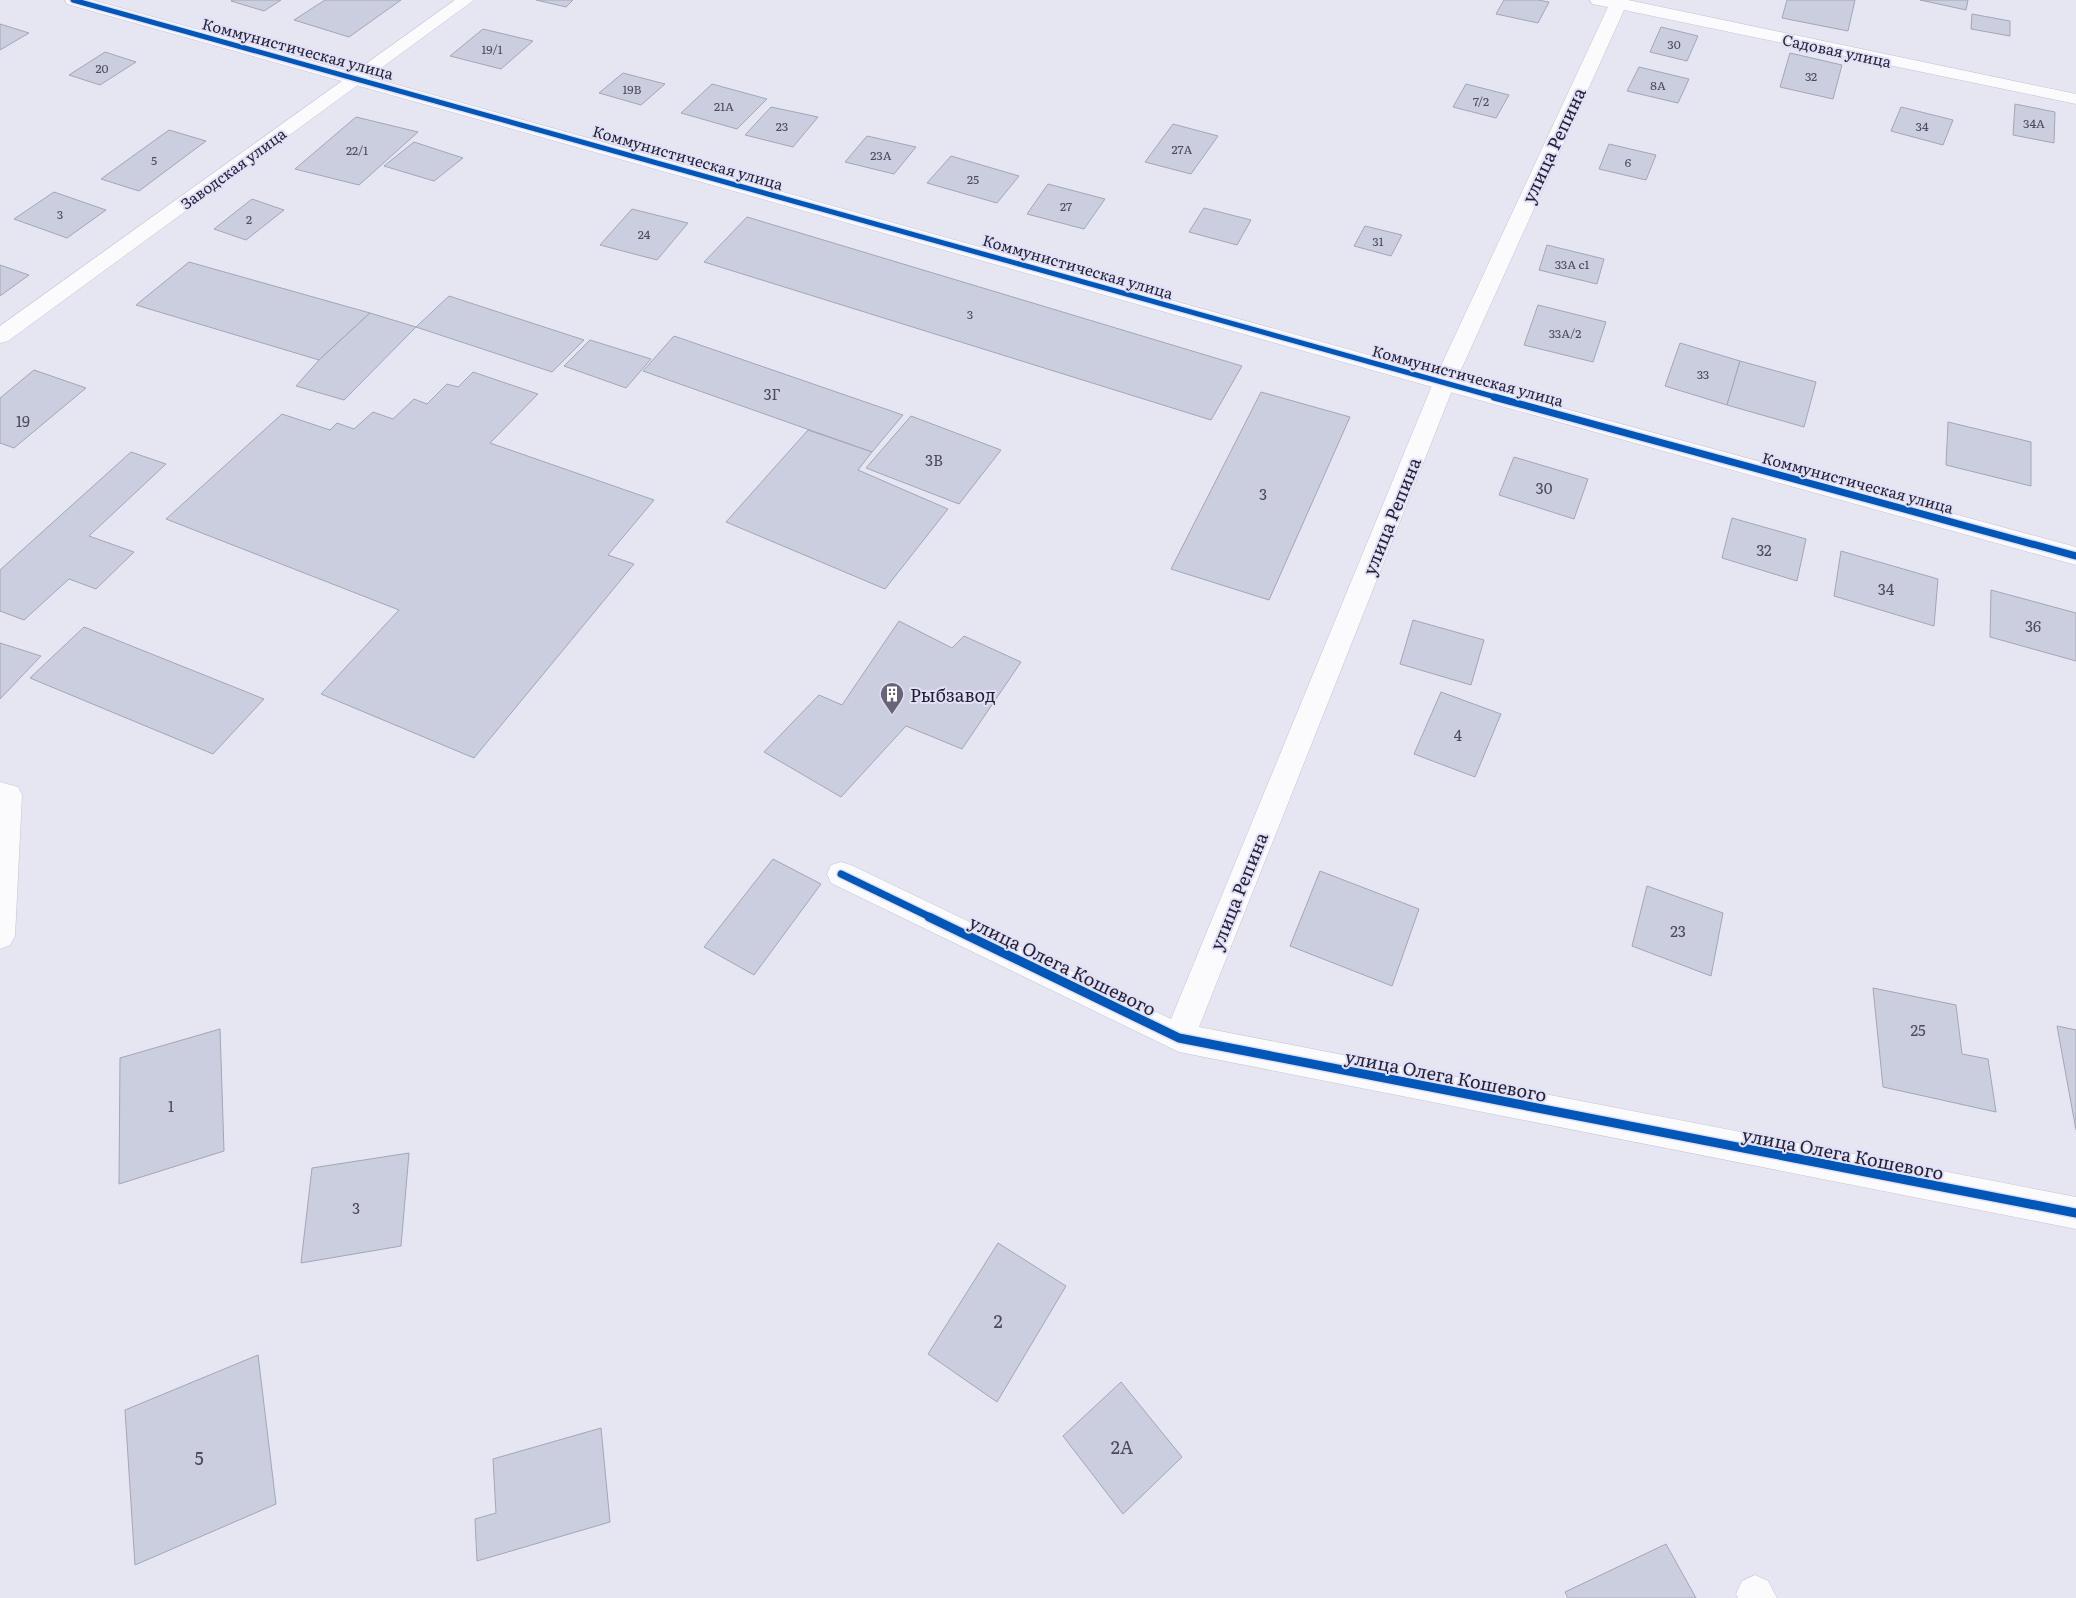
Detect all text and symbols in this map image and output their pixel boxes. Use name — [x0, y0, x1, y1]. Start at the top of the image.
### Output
street label: Коммунистическая улица — [200, 11, 397, 85]
street label: Садовая улица — [1780, 27, 1895, 73]
house number: 30 — [1667, 35, 1681, 53]
house number: 19/1 — [481, 40, 503, 58]
house number: 20 — [95, 59, 109, 77]
house number: 32 — [1805, 67, 1817, 85]
house number: 8А — [1650, 76, 1666, 94]
house number: 19В — [622, 80, 642, 98]
street label: улица Репина — [1514, 82, 1592, 207]
house number: 7/2 — [1473, 92, 1489, 110]
house number: 21А — [714, 97, 734, 115]
house number: 34А — [2023, 114, 2045, 132]
house number: 23 — [776, 117, 788, 135]
house number: 34 — [1915, 117, 1929, 135]
street label: Коммунистическая улица — [590, 119, 787, 195]
street label: Заводская улица — [175, 121, 291, 214]
house number: 27А — [1172, 140, 1193, 158]
house number: 22/1 — [346, 141, 368, 159]
house number: 23А — [870, 146, 892, 164]
house number: 5 — [151, 151, 157, 169]
house number: 6 — [1625, 153, 1632, 171]
house number: 25 — [967, 170, 979, 188]
house number: 27 — [1060, 197, 1072, 215]
house number: 3 — [57, 205, 63, 223]
house number: 2 — [246, 210, 252, 228]
house number: 24 — [638, 225, 651, 243]
street label: Коммунистическая улица — [980, 228, 1177, 304]
house number: 31 — [1372, 232, 1384, 250]
house number: 33А с1 — [1555, 255, 1589, 273]
house number: 3 — [967, 305, 973, 323]
house number: 33А/2 — [1549, 324, 1581, 342]
street label: Коммунистическая улица — [1370, 338, 1567, 412]
house number: 33 — [1697, 365, 1709, 383]
house number: 3Г — [763, 382, 781, 405]
house number: 19 — [16, 409, 30, 432]
street label: Коммунистическая улица — [1760, 445, 1957, 519]
house number: 3В — [925, 448, 943, 471]
street label: улица Репина — [1355, 453, 1427, 579]
house number: 30 — [1536, 476, 1553, 499]
house number: 3 — [1259, 482, 1267, 505]
house number: 32 — [1756, 538, 1772, 561]
house number: 34 — [1878, 577, 1894, 600]
house number: 36 — [2025, 614, 2041, 637]
building icon: Рыбзавод — [879, 681, 905, 715]
place label: Рыбзавод — [910, 681, 996, 708]
house number: 4 — [1454, 723, 1462, 746]
street label: улица Репина — [1202, 828, 1274, 954]
street label: улица Олега Кошевого — [965, 908, 1161, 1022]
house number: 23 — [1670, 919, 1686, 942]
house number: 25 — [1910, 1018, 1926, 1041]
street label: улица Олега Кошевого — [1343, 1042, 1549, 1108]
house number: 1 — [168, 1094, 174, 1117]
street label: улица Олега Кошевого — [1740, 1120, 1946, 1186]
house number: 3 — [352, 1196, 360, 1219]
house number: 2 — [993, 1307, 1003, 1334]
house number: 2А — [1111, 1433, 1133, 1460]
house number: 5 — [194, 1444, 204, 1471]

